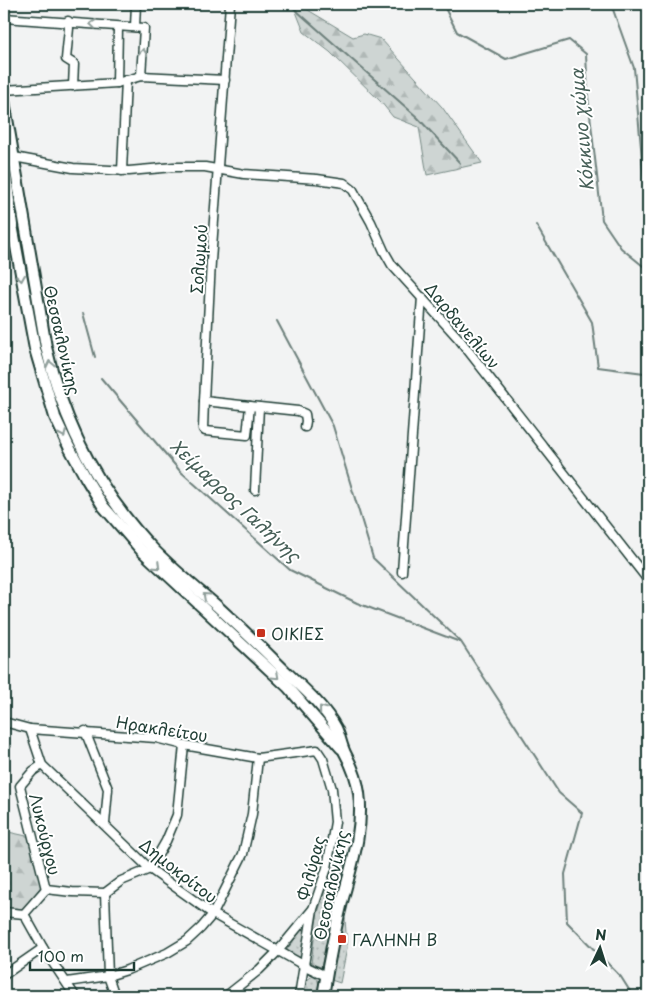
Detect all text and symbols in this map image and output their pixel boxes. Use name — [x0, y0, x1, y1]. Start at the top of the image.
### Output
one-way arrow — [89, 19, 97, 30]
one-way arrow — [137, 47, 148, 55]
water label: Κόκκινο χώμα — [562, 66, 600, 192]
street label: Σολωμού — [184, 223, 212, 295]
one-way arrow — [16, 273, 26, 282]
street label: Δαρδανελίων — [420, 276, 506, 374]
street label: Θεσσαλονίκης — [39, 283, 87, 397]
one-way arrow — [45, 360, 56, 369]
one-way arrow — [57, 429, 67, 438]
water label: Χείμαρρος Γαλήνης — [165, 432, 308, 569]
one-way arrow — [151, 560, 160, 569]
one-way arrow — [202, 593, 211, 602]
place label: ΟΙΚΙΕΣ — [271, 621, 324, 645]
marker: ΟΙΚΙΕΣ — [255, 627, 267, 639]
one-way arrow — [271, 670, 280, 679]
one-way arrow — [320, 706, 328, 715]
street label: Ηρακλείτου — [114, 709, 210, 747]
street label: Λυκούργου — [24, 791, 68, 877]
street label: Θεσσαλονίκης — [307, 828, 353, 942]
street label: Δημοκρίτου — [135, 832, 223, 908]
street label: Φιλύρας — [290, 833, 330, 903]
north arrow — [574, 922, 624, 972]
text: N — [595, 924, 607, 945]
place label: ΓΑΛΗΝΗ Β — [352, 927, 437, 951]
marker: ΓΑΛΗΝΗ Β — [336, 933, 348, 945]
scale bar — [30, 940, 134, 972]
text: 100 m — [38, 944, 84, 967]

